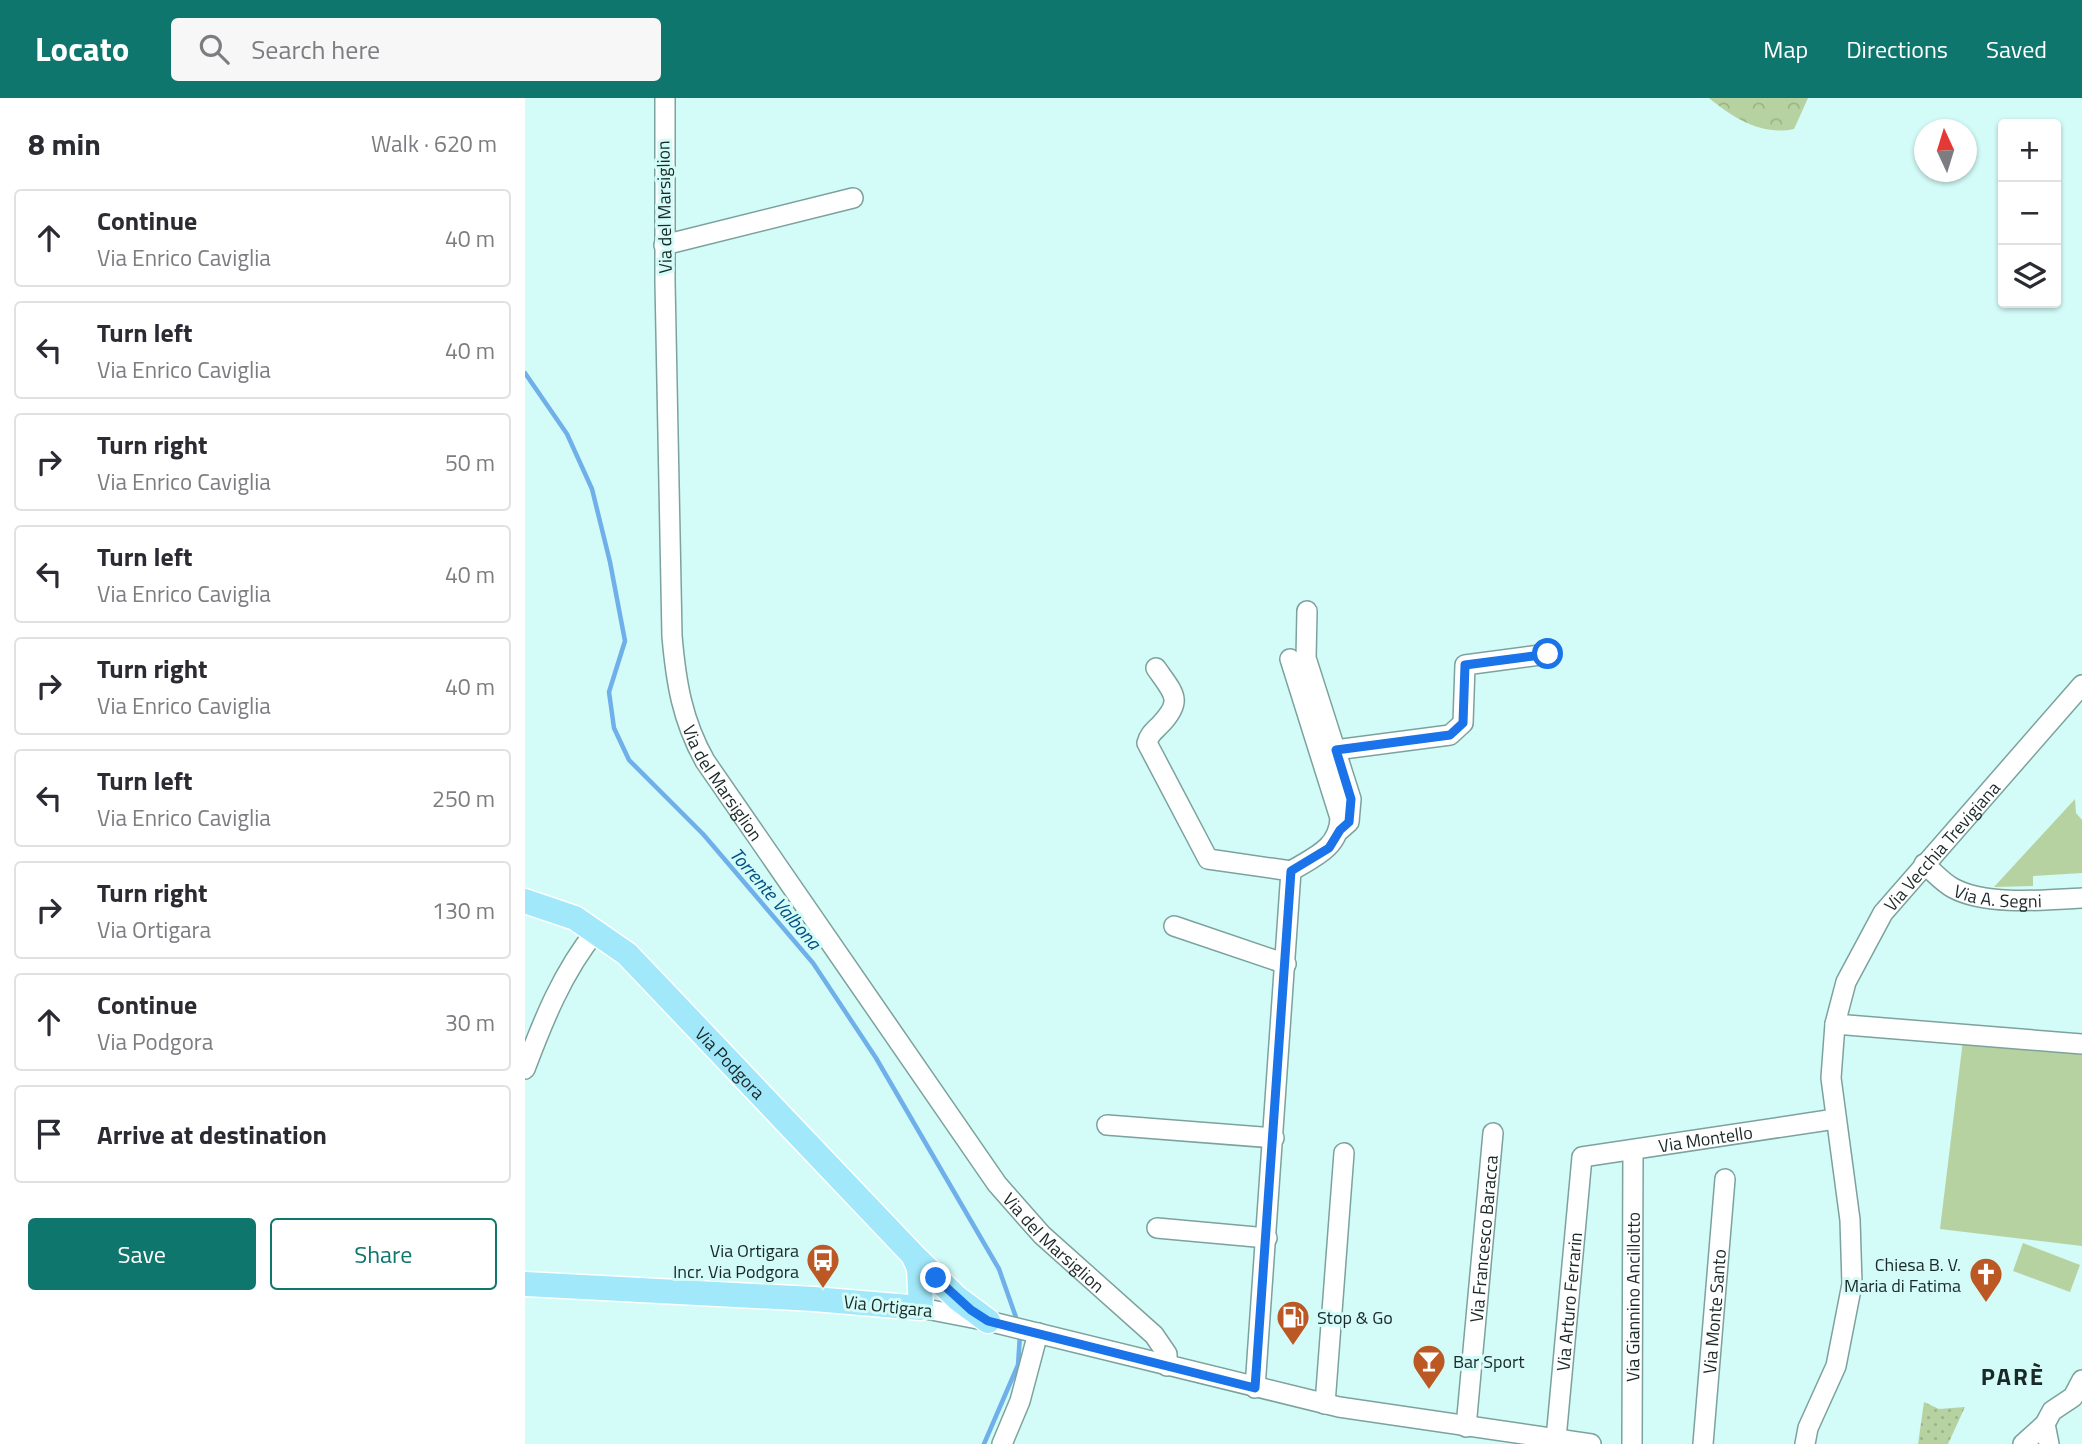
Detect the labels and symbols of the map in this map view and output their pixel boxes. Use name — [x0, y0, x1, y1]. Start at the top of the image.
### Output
north arrow — [1914, 119, 1977, 182]
street label: Via del Marsiglion — [649, 140, 679, 274]
route start — [1532, 638, 1563, 669]
street label: Via del Marsiglion — [676, 721, 770, 846]
street label: Via Vecchia Trevigiana — [1877, 775, 2006, 917]
water label: Torrente Valbona — [723, 841, 830, 957]
street label: Via A. Segni — [1950, 877, 2042, 914]
street label: Via Podgora — [689, 1020, 771, 1105]
street label: Via Montello — [1656, 1118, 1754, 1159]
street label: Via Francesco Baracca — [1462, 1154, 1504, 1324]
street label: Via del Marsiglion — [997, 1186, 1111, 1299]
street label: Via Giannino Ancillotto — [1619, 1212, 1646, 1382]
street label: Via Arturo Ferrarin — [1549, 1231, 1589, 1372]
place label: Via Ortigara Incr. Via Podgora — [673, 1237, 799, 1285]
bus stop icon: Via Ortigara Incr. Via Podgora — [804, 1241, 842, 1290]
street label: Via Monte Santo — [1695, 1248, 1733, 1375]
place label: Chiesa B. V. Maria di Fatima — [1844, 1251, 1961, 1299]
church icon: Chiesa B. V. Maria di Fatima — [1967, 1255, 2005, 1304]
route end — [920, 1262, 951, 1293]
street label: Via Ortigara — [842, 1288, 934, 1324]
fuel station icon: Stop & Go — [1274, 1298, 1312, 1347]
place label: Stop & Go — [1317, 1304, 1393, 1331]
bar icon: Bar Sport — [1410, 1342, 1448, 1391]
place label: Bar Sport — [1453, 1348, 1525, 1375]
district label: PARÈ — [1981, 1358, 2045, 1394]

